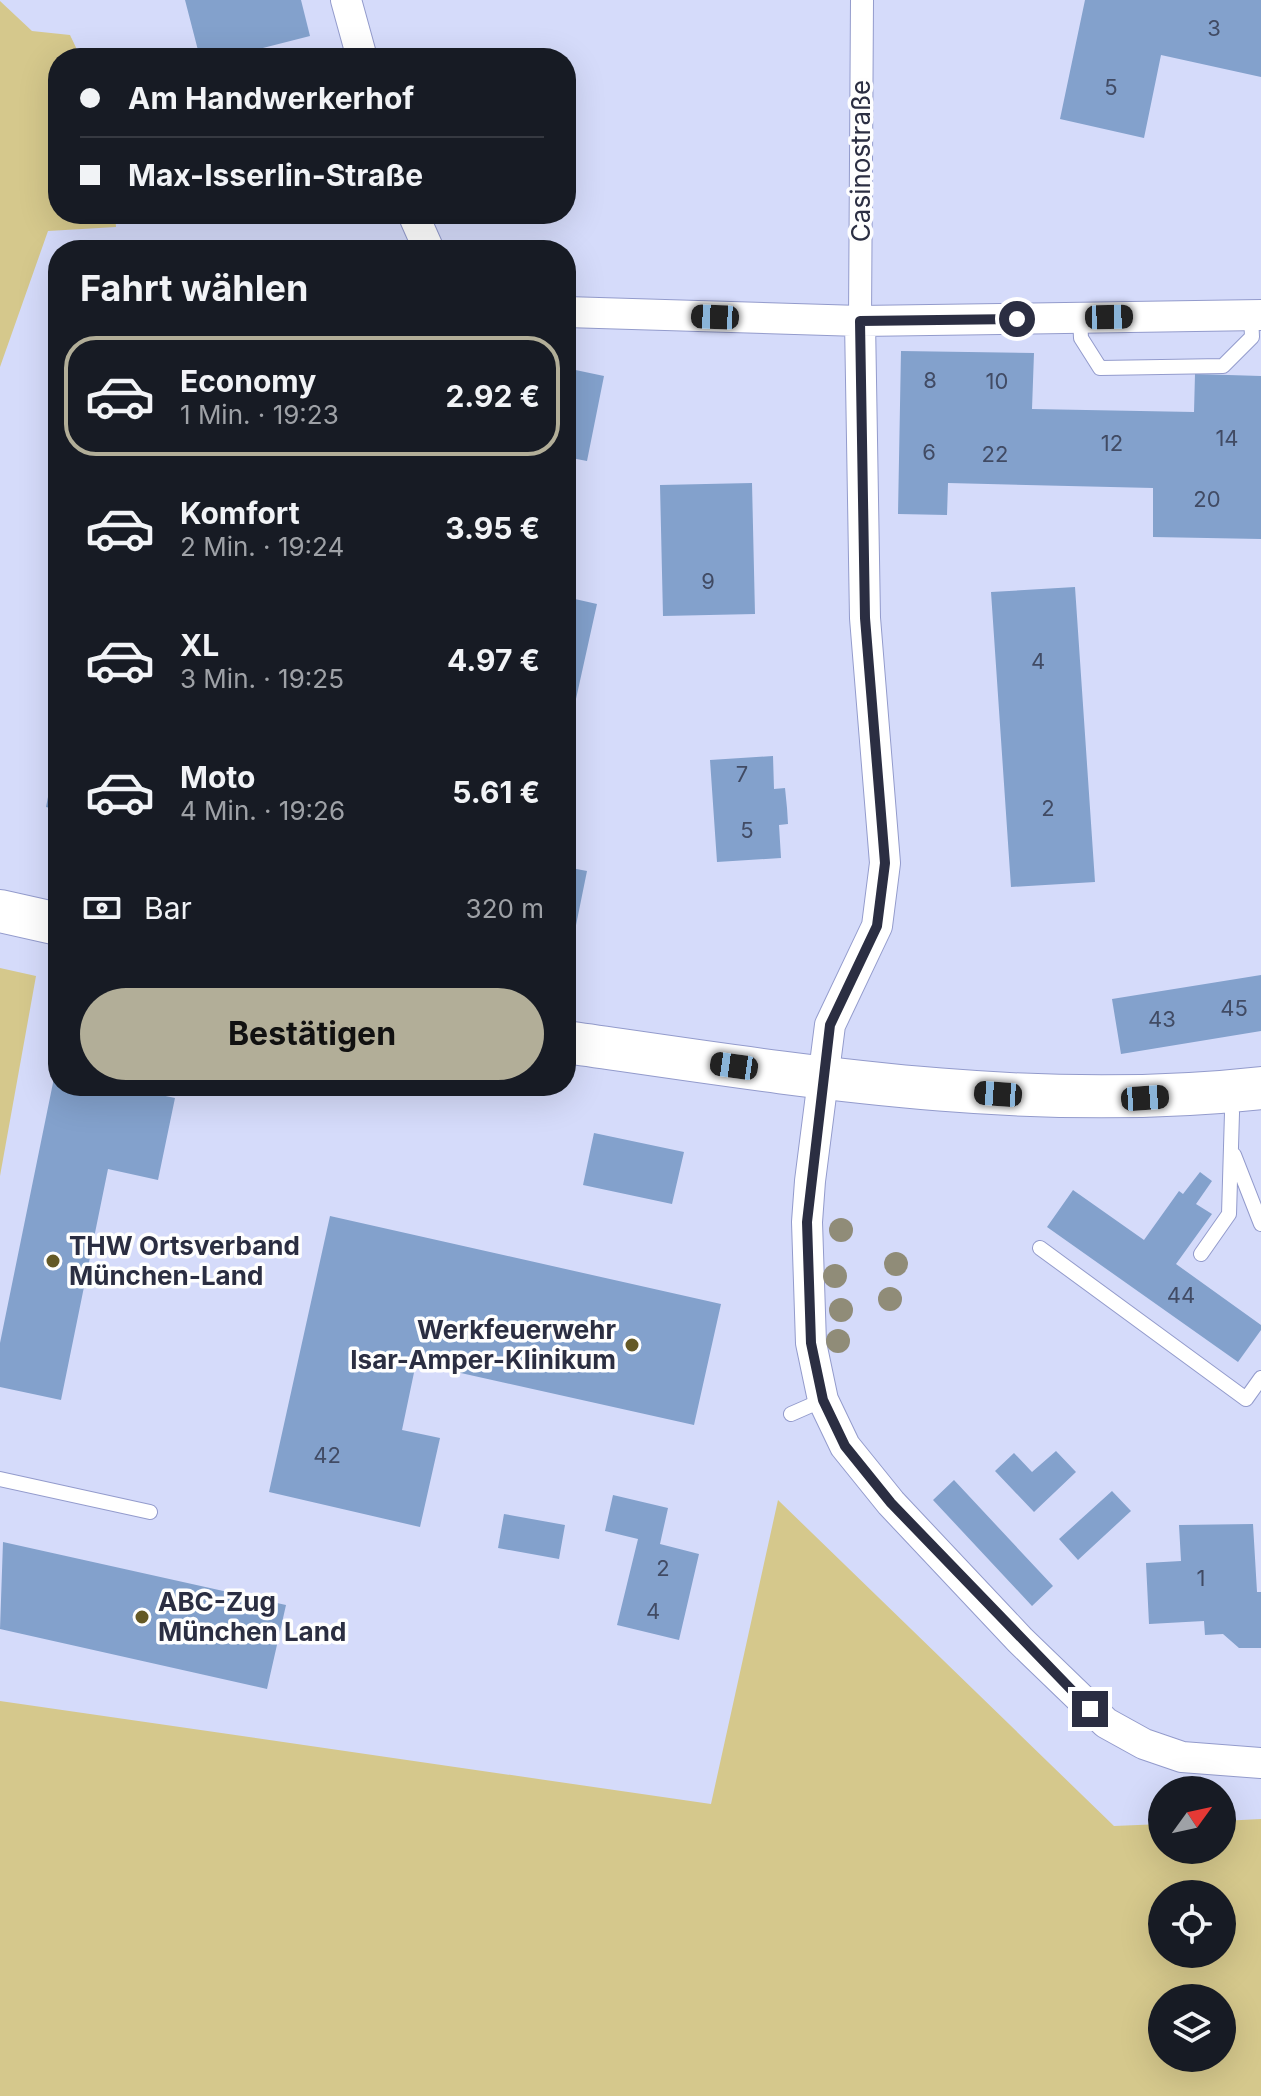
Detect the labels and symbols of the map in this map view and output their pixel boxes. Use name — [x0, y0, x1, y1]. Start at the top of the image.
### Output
house number: 3 — [1207, 15, 1221, 41]
house number: 5 — [1104, 74, 1118, 100]
street label: Casinostraße — [845, 80, 876, 242]
route start — [999, 301, 1035, 337]
car — [691, 304, 739, 330]
car — [1085, 305, 1133, 329]
house number: 8 — [923, 367, 937, 393]
house number: 10 — [986, 368, 1008, 394]
house number: 14 — [1215, 425, 1239, 451]
house number: 12 — [1101, 430, 1123, 456]
house number: 6 — [922, 439, 936, 465]
house number: 22 — [982, 441, 1008, 467]
house number: 20 — [1193, 486, 1221, 512]
house number: 9 — [701, 568, 715, 594]
house number: 4 — [1031, 648, 1045, 674]
house number: 7 — [736, 761, 748, 787]
house number: 2 — [1041, 795, 1055, 821]
house number: 5 — [740, 817, 754, 843]
house number: 45 — [1220, 995, 1248, 1021]
house number: 43 — [1148, 1006, 1176, 1032]
car — [709, 1051, 759, 1081]
car — [973, 1080, 1023, 1108]
car — [1120, 1084, 1170, 1112]
place label: THW Ortsverband München-Land — [69, 1230, 300, 1291]
marker: THW Ortsverband München-Land — [44, 1252, 62, 1270]
house number: 44 — [1167, 1282, 1195, 1308]
place label: Werkfeuerwehr Isar-Amper-Klinikum — [350, 1314, 616, 1375]
marker: Werkfeuerwehr Isar-Amper-Klinikum — [623, 1336, 641, 1354]
house number: 42 — [313, 1442, 341, 1468]
house number: 2 — [656, 1555, 670, 1581]
house number: 1 — [1197, 1565, 1205, 1591]
place label: ABC-Zug München Land — [158, 1586, 346, 1647]
house number: 4 — [646, 1598, 660, 1624]
marker: ABC-Zug München Land — [133, 1608, 151, 1626]
route end — [1072, 1691, 1108, 1727]
north arrow — [1148, 1776, 1236, 1864]

